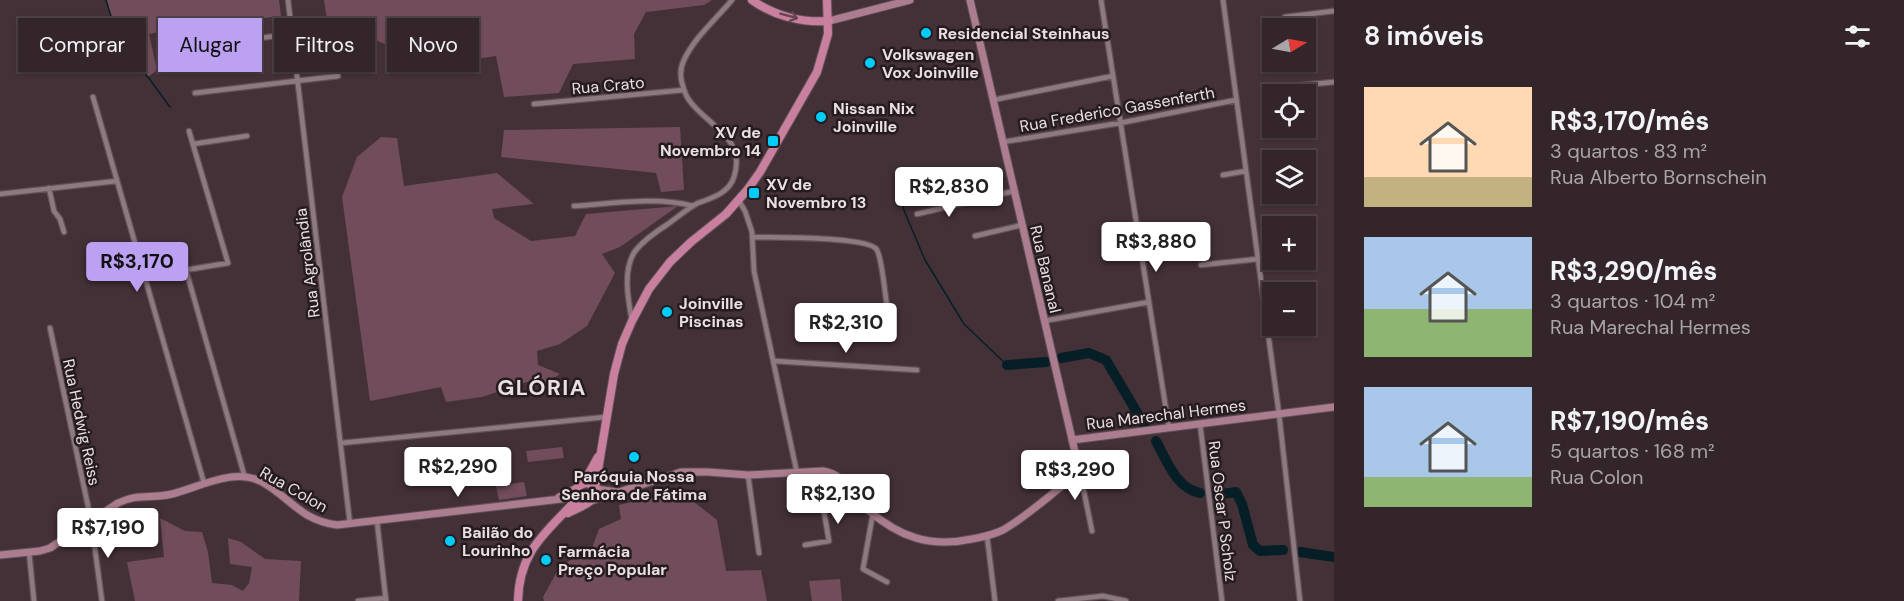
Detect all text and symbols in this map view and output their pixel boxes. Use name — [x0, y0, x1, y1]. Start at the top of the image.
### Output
one-way arrow — [779, 11, 798, 23]
chip: Comprar — [18, 18, 146, 72]
chip: Alugar — [158, 18, 262, 72]
chip: Filtros — [274, 18, 375, 72]
chip: Novo — [387, 18, 479, 72]
north arrow — [1262, 18, 1316, 72]
map controls — [1262, 18, 1316, 336]
text: 8 imóveis — [1364, 19, 1484, 53]
icon: filters — [1841, 20, 1874, 53]
place label: Residencial Steinhaus — [938, 23, 1110, 44]
marker: Residencial Steinhaus — [919, 26, 933, 40]
place label: Volkswagen Vox Joinville — [882, 44, 979, 83]
marker: Volkswagen Vox Joinville — [863, 56, 877, 70]
street label: Rua Crato — [571, 72, 645, 99]
street label: Rua Frederico Gassenferth — [1018, 82, 1216, 137]
button: locate — [1262, 84, 1316, 138]
place label: Nissan Nix Joinville — [833, 98, 914, 137]
text: R$3,170/mês — [1550, 104, 1709, 138]
marker: Nissan Nix Joinville — [814, 110, 828, 124]
icon: home — [1412, 111, 1484, 183]
place label: XV de Novembro 14 — [660, 122, 761, 161]
marker: XV de Novembro 14 — [766, 134, 780, 148]
text: 3 quartos · 83 m² — [1550, 138, 1707, 164]
button: layers — [1262, 150, 1316, 204]
text: Rua Alberto Bornschein — [1550, 164, 1767, 190]
pin: R$2,830 — [894, 167, 1004, 218]
text: R$2,830 — [909, 173, 989, 199]
place label: XV de Novembro 13 — [766, 174, 866, 213]
marker: XV de Novembro 13 — [747, 186, 761, 200]
street label: Rua Agrolândia — [290, 207, 325, 319]
button: + — [1262, 216, 1316, 270]
pin: R$3,880 — [1101, 222, 1211, 273]
street label: Rua Bananal — [1025, 223, 1066, 315]
text: R$3,880 — [1115, 228, 1197, 254]
pin: R$3,170 — [82, 242, 192, 293]
text: R$3,170 — [100, 248, 174, 274]
text: R$3,290/mês — [1550, 254, 1717, 288]
icon: home — [1412, 261, 1484, 333]
button: − — [1262, 282, 1316, 336]
text: 3 quartos · 104 m² — [1550, 288, 1715, 314]
place label: Joinville Piscinas — [679, 293, 744, 332]
pin: R$2,310 — [791, 303, 901, 354]
marker: Joinville Piscinas — [660, 305, 674, 319]
text: R$2,310 — [809, 309, 883, 335]
text: Rua Marechal Hermes — [1550, 314, 1751, 340]
street label: Rua Hedwig Reiss — [58, 357, 105, 487]
district label: GLÓRIA — [497, 373, 587, 402]
street label: Rua Marechal Hermes — [1085, 394, 1247, 435]
text: R$7,190/mês — [1550, 404, 1709, 438]
icon: home — [1412, 411, 1484, 483]
text: 5 quartos · 168 m² — [1550, 438, 1715, 464]
street label: Rua Oscar P Scholz — [1203, 439, 1242, 583]
pin: R$2,290 — [403, 447, 513, 498]
marker: Paróquia Nossa Senhora de Fátima — [627, 450, 641, 464]
pin: R$3,290 — [1020, 450, 1130, 501]
text: R$2,290 — [418, 453, 498, 479]
text: R$3,290 — [1035, 456, 1115, 482]
street label: Rua Colon — [256, 462, 331, 517]
text: Rua Colon — [1550, 464, 1644, 490]
place label: Paróquia Nossa Senhora de Fátima — [561, 466, 707, 505]
pin: R$2,130 — [783, 474, 893, 525]
text: R$2,130 — [801, 480, 875, 506]
pin: R$7,190 — [53, 508, 163, 559]
text: R$7,190 — [71, 514, 145, 540]
place label: Bailão do Lourinho — [462, 522, 533, 561]
marker: Bailão do Lourinho — [443, 534, 457, 548]
place label: Farmácia Preço Popular — [558, 541, 667, 580]
marker: Farmácia Preço Popular — [539, 553, 553, 567]

